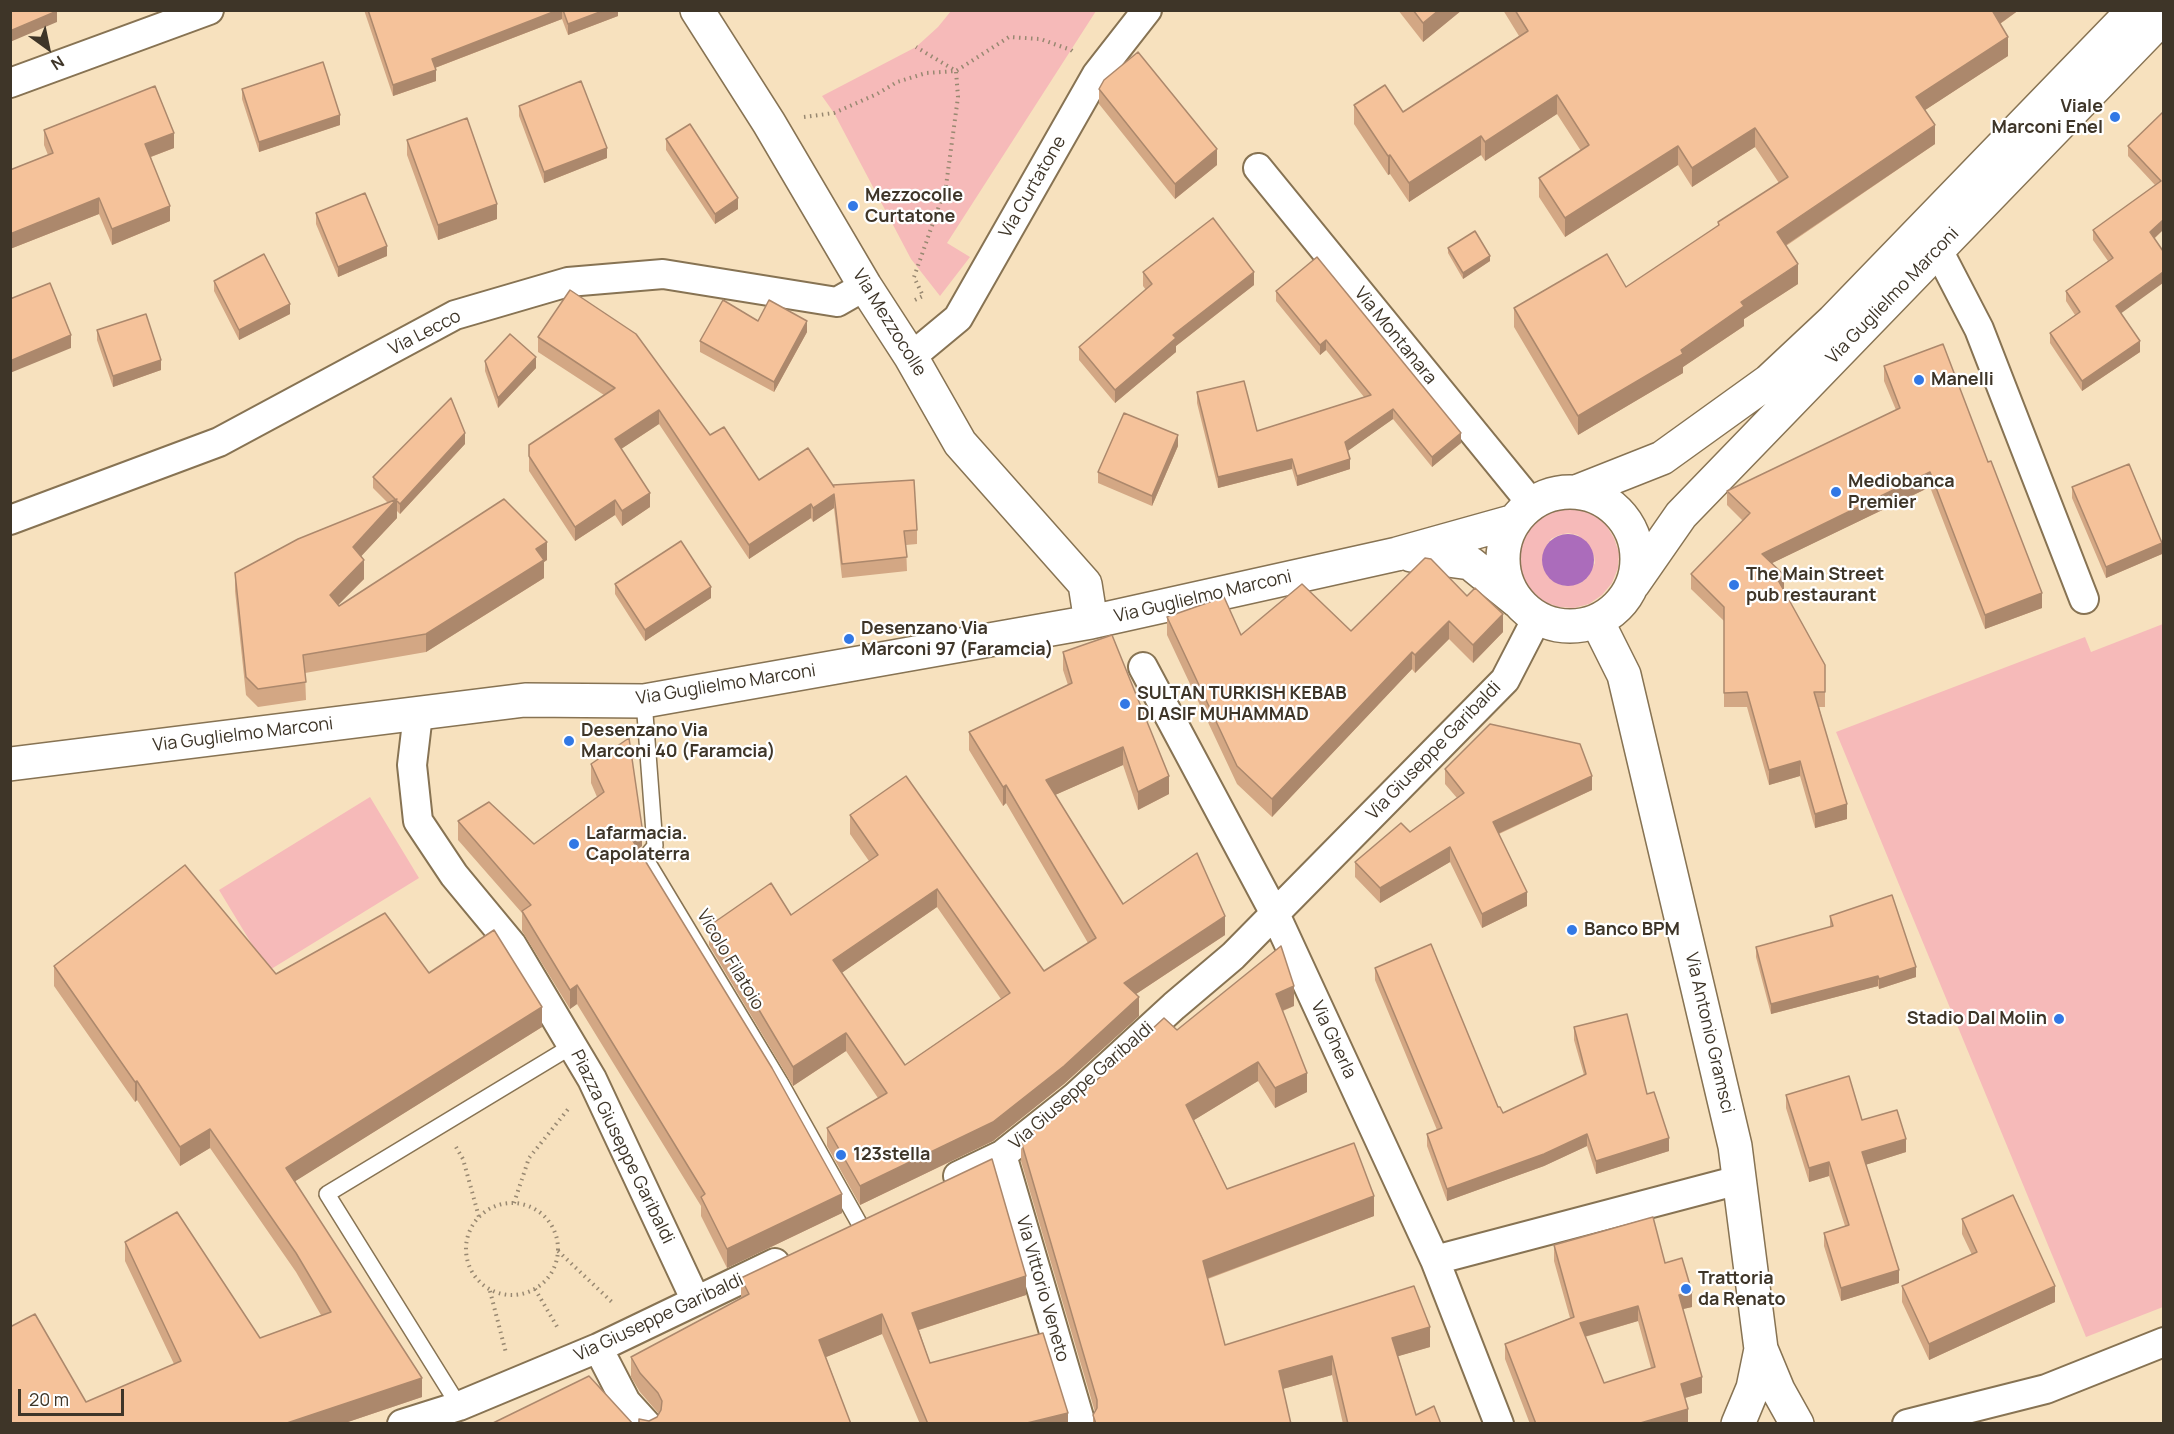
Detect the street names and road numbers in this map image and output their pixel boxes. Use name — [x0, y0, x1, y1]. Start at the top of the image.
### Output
street label: Via Curtatone — [995, 132, 1071, 242]
street label: Via Guglielmo Marconi — [1822, 223, 1964, 369]
street label: Via Mezzocolle — [847, 265, 931, 381]
street label: Via Montanara — [1349, 283, 1441, 389]
street label: Via Lecco — [385, 306, 465, 360]
street label: Via Guglielmo Marconi — [1112, 566, 1294, 628]
street label: Via Guglielmo Marconi — [635, 660, 817, 710]
street label: Via Giuseppe Garibaldi — [1362, 677, 1506, 825]
street label: Via Guglielmo Marconi — [152, 713, 334, 757]
street label: Vicolo Filatoio — [692, 906, 768, 1014]
street label: Via Antonio Gramsci — [1680, 950, 1738, 1116]
street label: Via Gherla — [1306, 998, 1360, 1082]
street label: Via Giuseppe Garibaldi — [1005, 1017, 1159, 1155]
street label: Piazza Giuseppe Garibaldi — [566, 1047, 678, 1247]
street label: Via Vittorio Veneto — [1011, 1214, 1073, 1364]
street label: Via Giuseppe Garibaldi — [571, 1269, 747, 1367]

